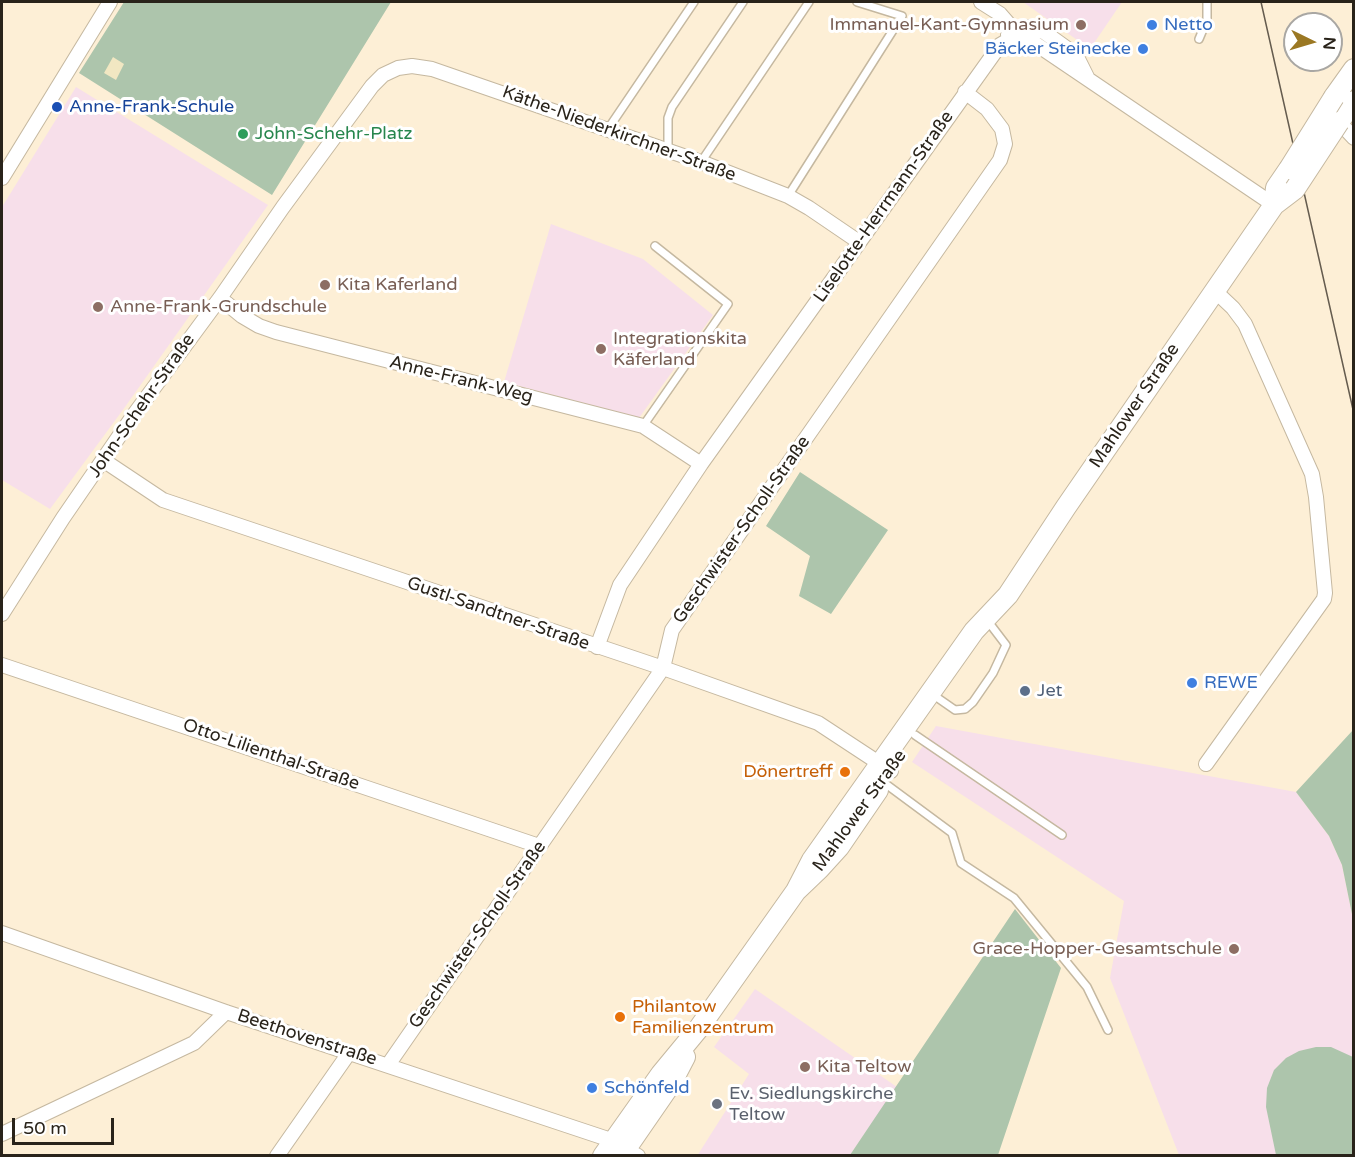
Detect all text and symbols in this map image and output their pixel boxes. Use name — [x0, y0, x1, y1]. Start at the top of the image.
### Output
north arrow — [1283, 12, 1343, 72]
place label: Immanuel-Kant-Gymnasium — [829, 14, 1069, 36]
place label: Netto — [1164, 14, 1213, 36]
marker: Immanuel-Kant-Gymnasium — [1074, 18, 1088, 32]
marker: Netto — [1145, 18, 1159, 32]
text: N — [1318, 36, 1339, 51]
place label: Bäcker Steinecke — [985, 38, 1131, 60]
marker: Bäcker Steinecke — [1136, 42, 1150, 56]
street label: Käthe-Niederkirchner-Straße — [499, 82, 739, 186]
place label: Anne-Frank-Schule — [69, 96, 234, 118]
marker: Anne-Frank-Schule — [50, 100, 64, 114]
street label: Liselotte-Herrmann-Straße — [810, 107, 958, 307]
place label: John-Schehr-Platz — [255, 123, 412, 145]
marker: John-Schehr-Platz — [236, 127, 250, 141]
place label: Kita Kaferland — [337, 274, 458, 296]
marker: Kita Kaferland — [318, 278, 332, 292]
place label: Anne-Frank-Grundschule — [110, 296, 327, 318]
marker: Anne-Frank-Grundschule — [91, 300, 105, 314]
place label: Integrationskita Käferland — [613, 328, 747, 370]
street label: John-Schehr-Straße — [84, 330, 200, 482]
street label: Mahlower Straße — [1085, 340, 1185, 472]
marker: Integrationskita Käferland — [594, 342, 608, 356]
street label: Anne-Frank-Weg — [387, 352, 535, 408]
street label: Geschwister-Scholl-Straße — [669, 432, 815, 628]
street label: Gustl-Sandtner-Straße — [404, 573, 592, 655]
place label: REWE — [1204, 672, 1258, 694]
marker: REWE — [1185, 676, 1199, 690]
place label: Jet — [1037, 680, 1062, 702]
marker: Jet — [1018, 684, 1032, 698]
street label: Otto-Lilienthal-Straße — [180, 715, 362, 795]
street label: Mahlower Straße — [809, 746, 911, 876]
place label: Dönertreff — [743, 761, 833, 783]
marker: Dönertreff — [838, 765, 852, 779]
street label: Geschwister-Scholl-Straße — [405, 837, 551, 1033]
place label: Grace-Hopper-Gesamtschule — [972, 938, 1222, 960]
marker: Grace-Hopper-Gesamtschule — [1227, 942, 1241, 956]
place label: Philantow Familienzentrum — [632, 996, 774, 1038]
street label: Beethovenstraße — [234, 1005, 380, 1071]
marker: Philantow Familienzentrum — [613, 1010, 627, 1024]
place label: Kita Teltow — [817, 1056, 912, 1078]
marker: Kita Teltow — [798, 1060, 812, 1074]
place label: Schönfeld — [604, 1077, 690, 1099]
marker: Schönfeld — [585, 1081, 599, 1095]
place label: Ev. Siedlungskirche Teltow — [729, 1083, 893, 1126]
marker: Ev. Siedlungskirche Teltow — [710, 1097, 724, 1111]
scale bar — [15, 1106, 117, 1144]
text: 50 m — [23, 1117, 67, 1139]

